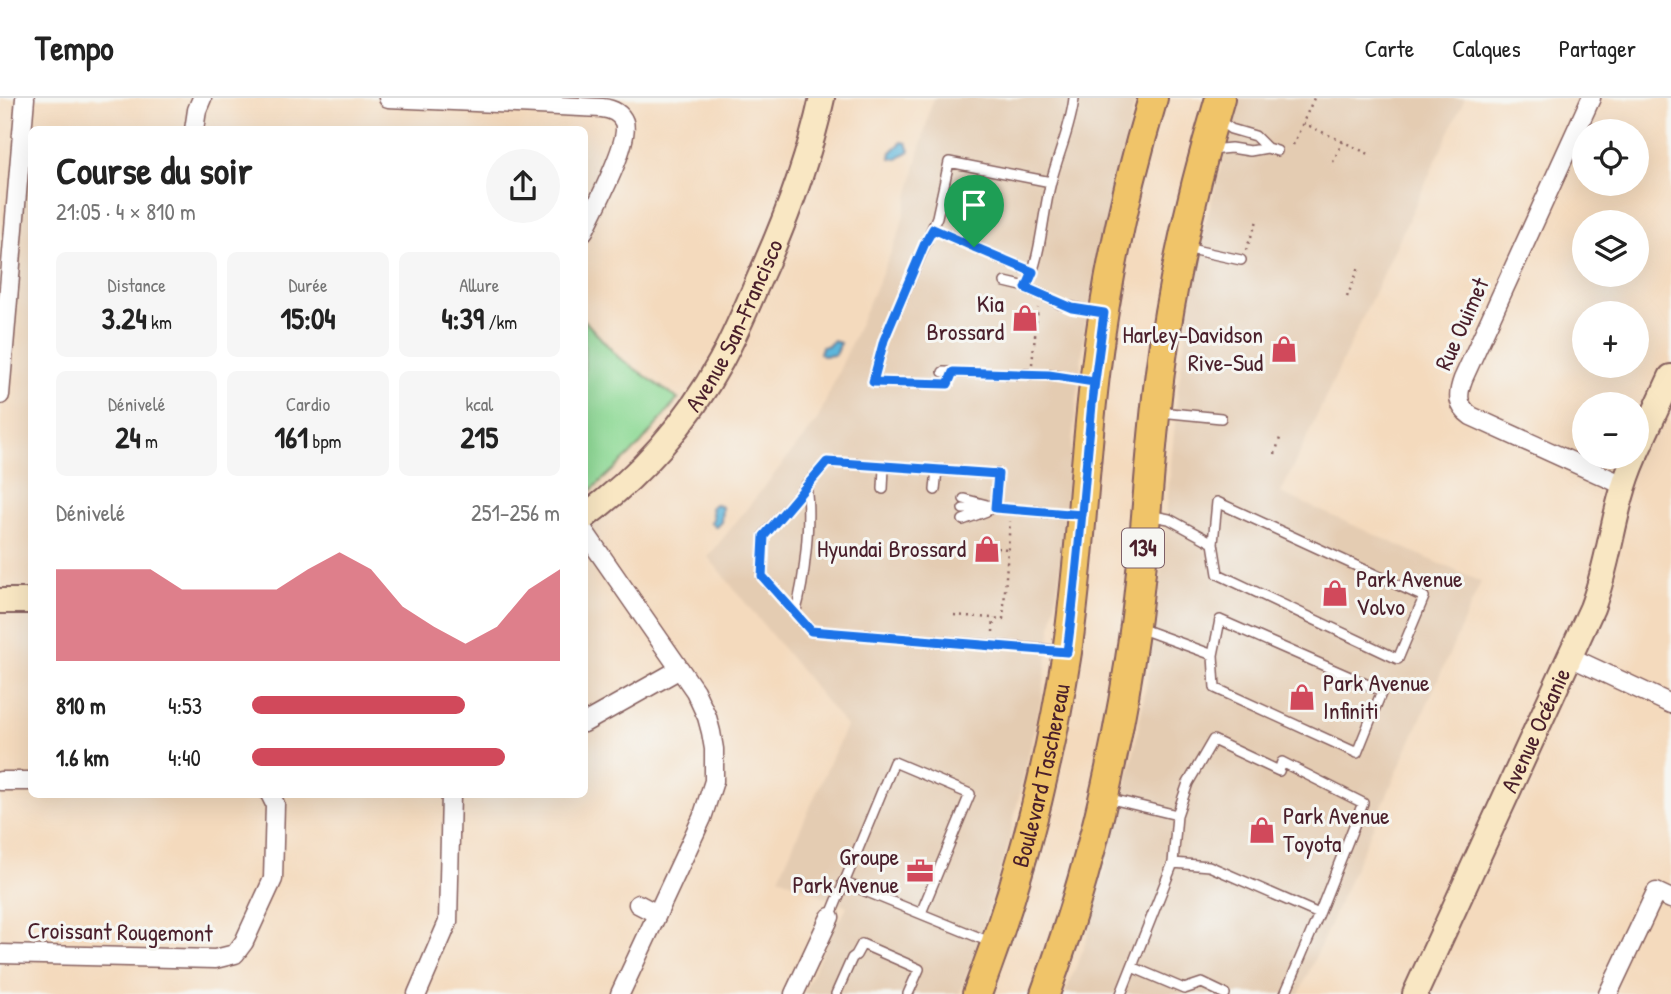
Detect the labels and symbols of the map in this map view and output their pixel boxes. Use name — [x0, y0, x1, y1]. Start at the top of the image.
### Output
pin — [944, 175, 1004, 247]
street label: Avenue San-Francisco — [677, 234, 790, 418]
street label: Rue Ouimet — [1427, 272, 1496, 375]
place label: Kia Brossard — [926, 287, 1004, 347]
shop icon: Kia Brossard — [1010, 303, 1040, 333]
place label: Harley-Davidson Rive-Sud — [1122, 318, 1263, 378]
shop icon: Harley-Davidson Rive-Sud — [1269, 334, 1299, 364]
road number: 134 — [1122, 529, 1164, 568]
place label: Hyundai Brossard — [817, 532, 966, 564]
shop icon: Hyundai Brossard — [972, 534, 1002, 564]
place label: Park Avenue Volvo — [1356, 562, 1463, 622]
shop icon: Park Avenue Volvo — [1320, 578, 1350, 608]
street label: Avenue Océanie — [1493, 662, 1578, 798]
place label: Park Avenue Infiniti — [1323, 666, 1430, 726]
street label: Boulevard Taschereau — [1003, 681, 1077, 871]
shop icon: Park Avenue Infiniti — [1287, 682, 1317, 712]
place label: Park Avenue Toyota — [1283, 799, 1390, 859]
shop icon: Park Avenue Toyota — [1247, 815, 1277, 845]
place label: Groupe Park Avenue — [792, 840, 899, 900]
office icon: Groupe Park Avenue — [905, 856, 935, 886]
street label: Croissant Rougemont — [27, 913, 214, 949]

